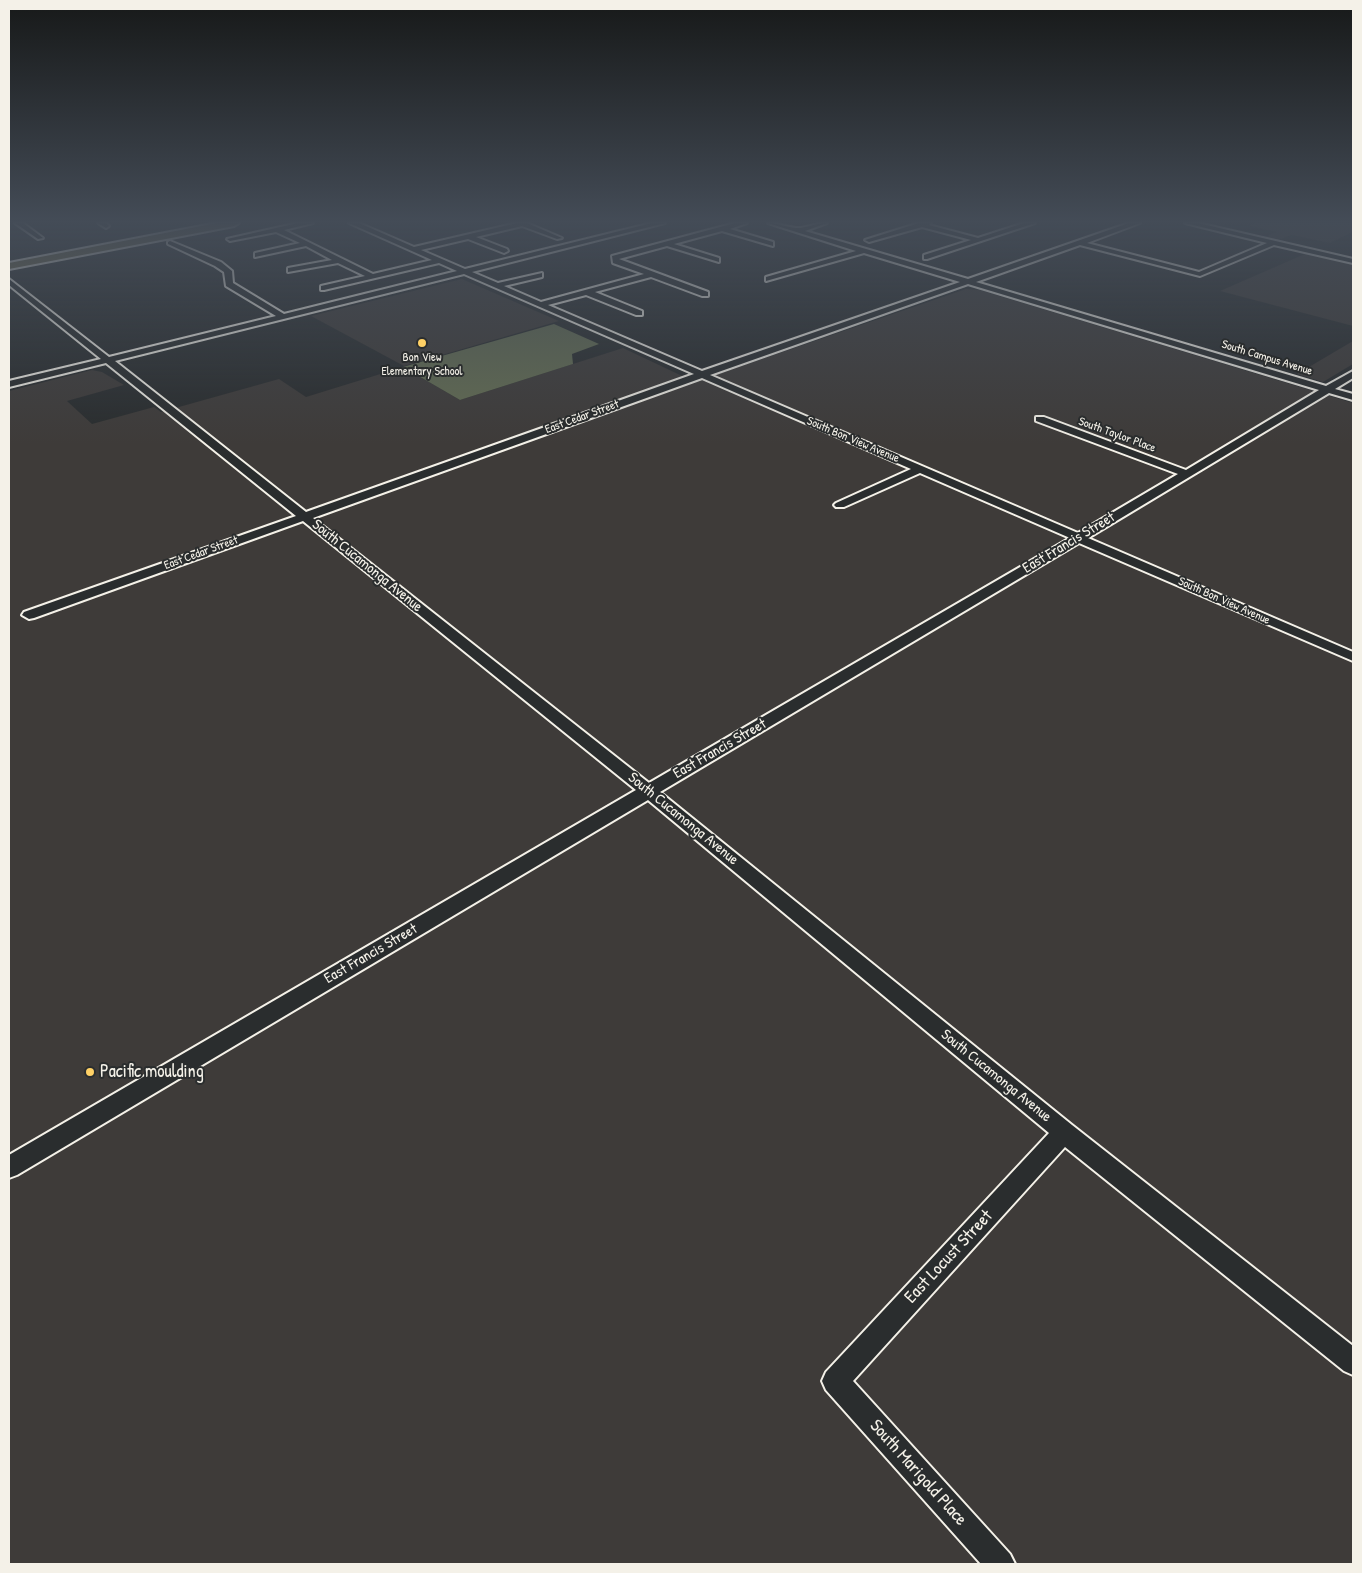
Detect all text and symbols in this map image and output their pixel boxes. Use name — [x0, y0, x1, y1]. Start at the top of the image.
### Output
marker: Bon View Elementary School — [416, 337, 428, 349]
street label: South Campus Avenue — [1220, 337, 1314, 379]
place label: Bon View Elementary School — [382, 351, 462, 379]
street label: East Cedar Street — [543, 397, 621, 437]
street label: South Bon View Avenue — [805, 414, 901, 466]
street label: South Taylor Place — [1076, 414, 1158, 456]
street label: East Francis Street — [1020, 508, 1118, 578]
street label: South Cucamonga Avenue — [308, 516, 426, 616]
street label: East Cedar Street — [162, 533, 240, 573]
street label: South Bon View Avenue — [1176, 574, 1272, 628]
street label: East Francis Street — [670, 715, 770, 783]
street label: South Cucamonga Avenue — [624, 769, 742, 869]
street label: East Francis Street — [321, 920, 421, 988]
street label: South Cucamonga Avenue — [937, 1026, 1055, 1126]
place label: Pacific moulding — [100, 1061, 204, 1083]
marker: Pacific moulding — [84, 1066, 96, 1078]
street label: East Locust Street — [900, 1206, 998, 1308]
street label: South Marigold Place — [865, 1416, 971, 1530]

